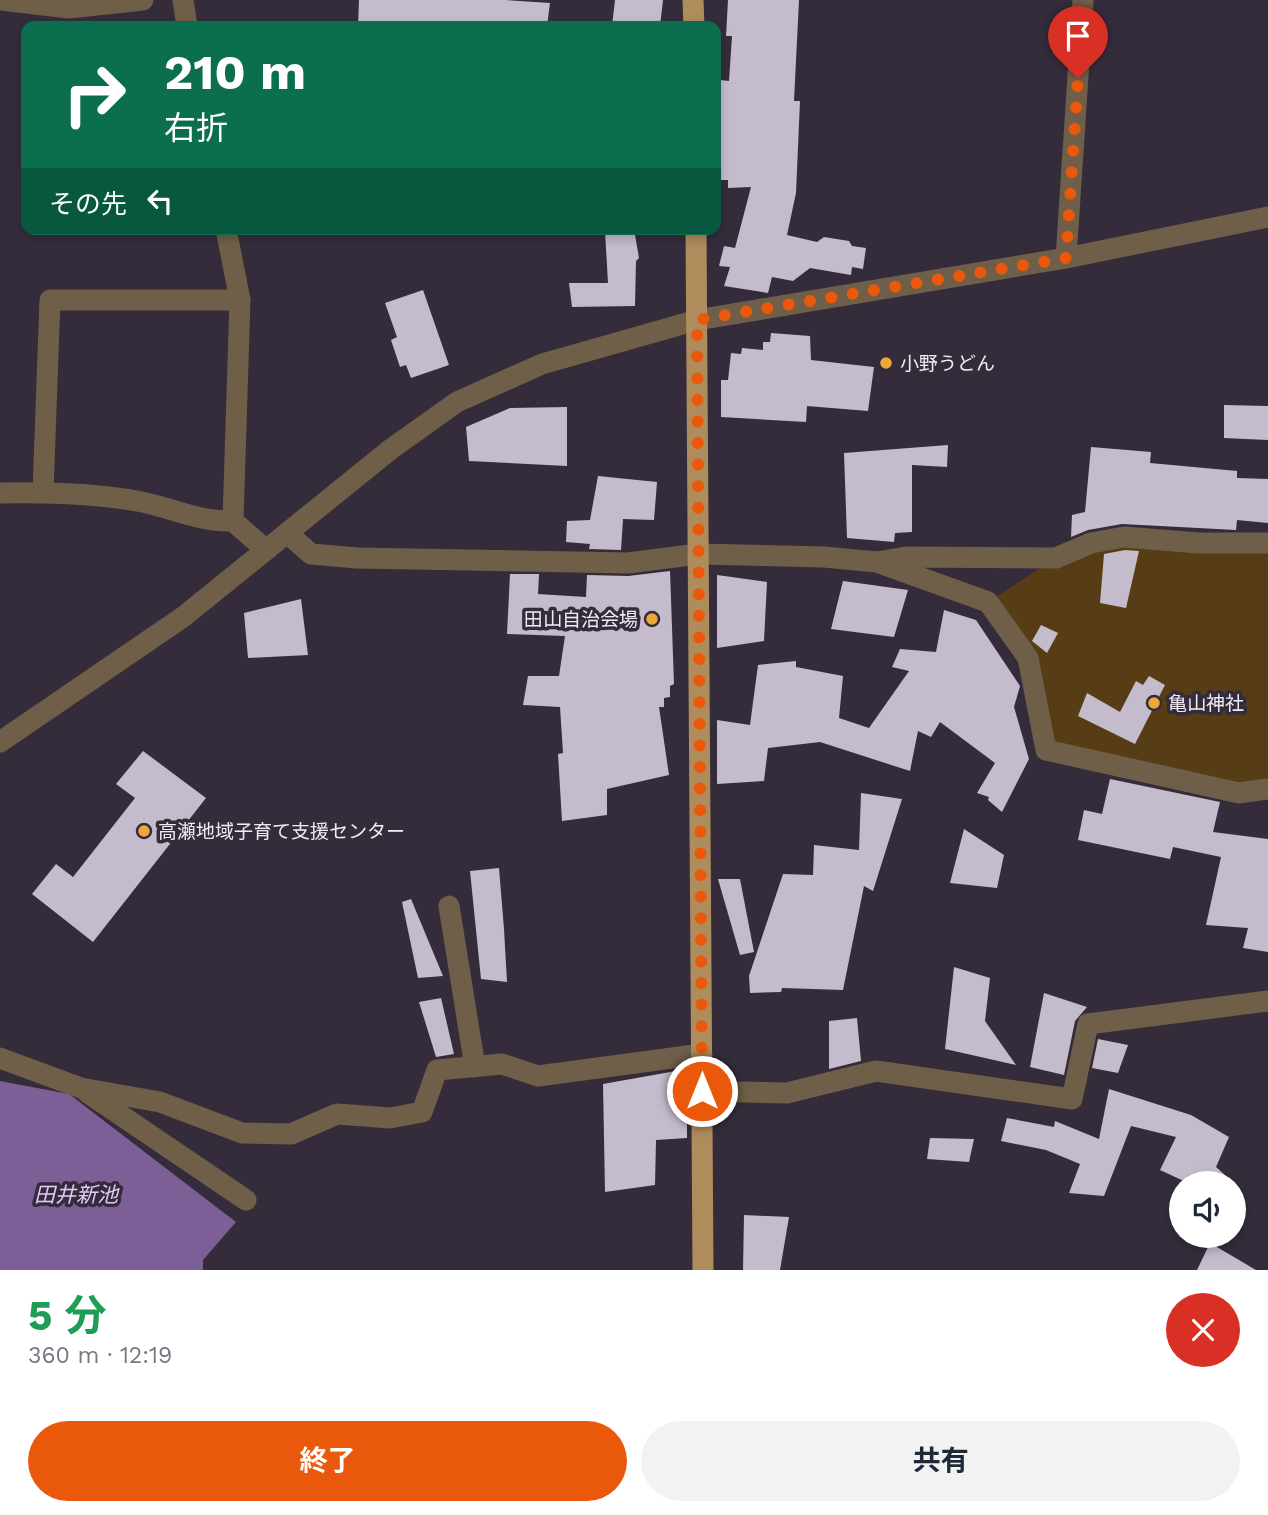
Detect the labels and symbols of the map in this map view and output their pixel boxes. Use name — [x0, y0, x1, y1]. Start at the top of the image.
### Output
pin — [1048, 6, 1108, 78]
place label: 小野うどん — [900, 352, 995, 375]
marker: 小野うどん — [878, 355, 894, 371]
place label: 田山自治会場 — [524, 608, 638, 631]
marker: 田山自治会場 — [644, 611, 660, 627]
place label: 亀山神社 — [1168, 692, 1244, 715]
marker: 亀山神社 — [1146, 695, 1162, 711]
place label: 高瀬地域子育て支援センター — [158, 820, 405, 843]
marker: 高瀬地域子育て支援センター — [136, 823, 152, 839]
position arrow — [665, 1054, 739, 1128]
water label: 田井新池 — [34, 1182, 120, 1207]

